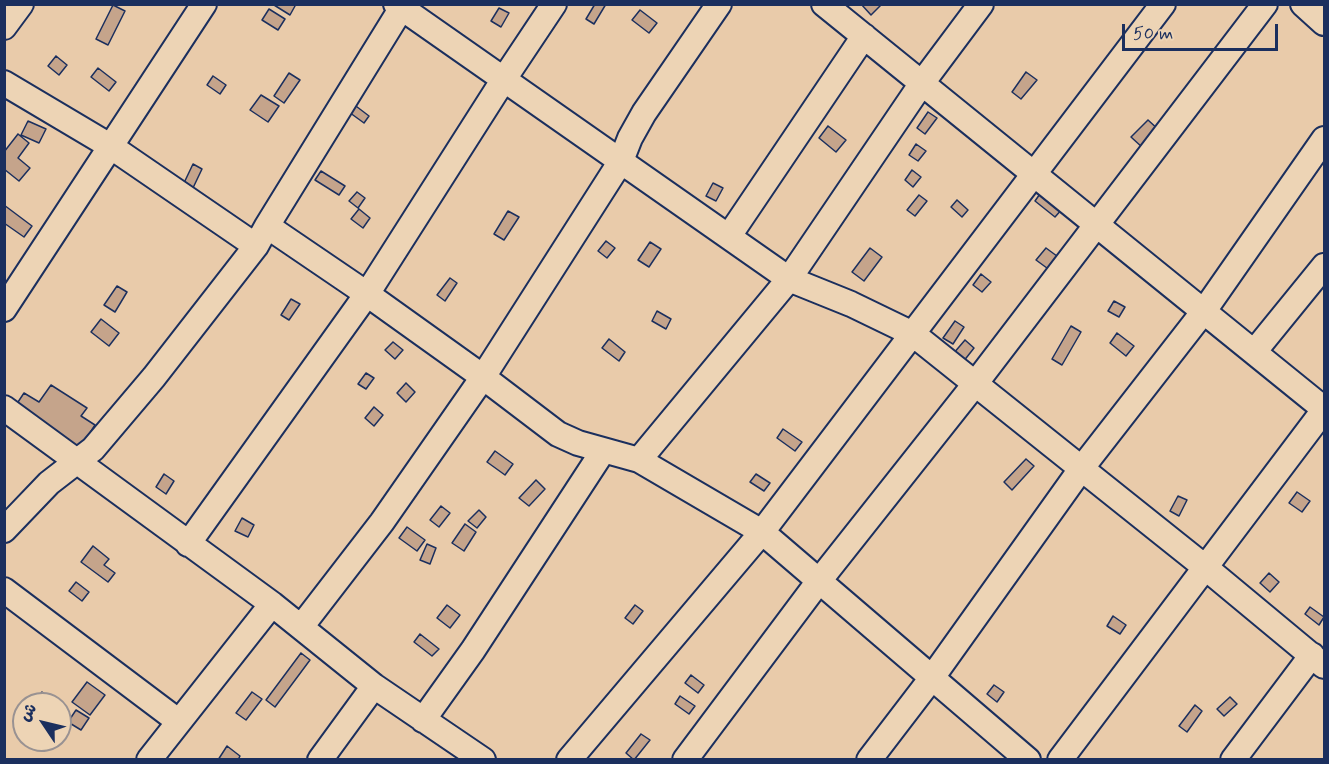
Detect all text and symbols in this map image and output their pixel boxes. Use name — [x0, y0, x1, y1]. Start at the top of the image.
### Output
scale bar — [1125, 12, 1281, 50]
text: 50 m — [1133, 22, 1173, 46]
north arrow — [12, 692, 72, 752]
text: ش — [15, 699, 42, 726]

